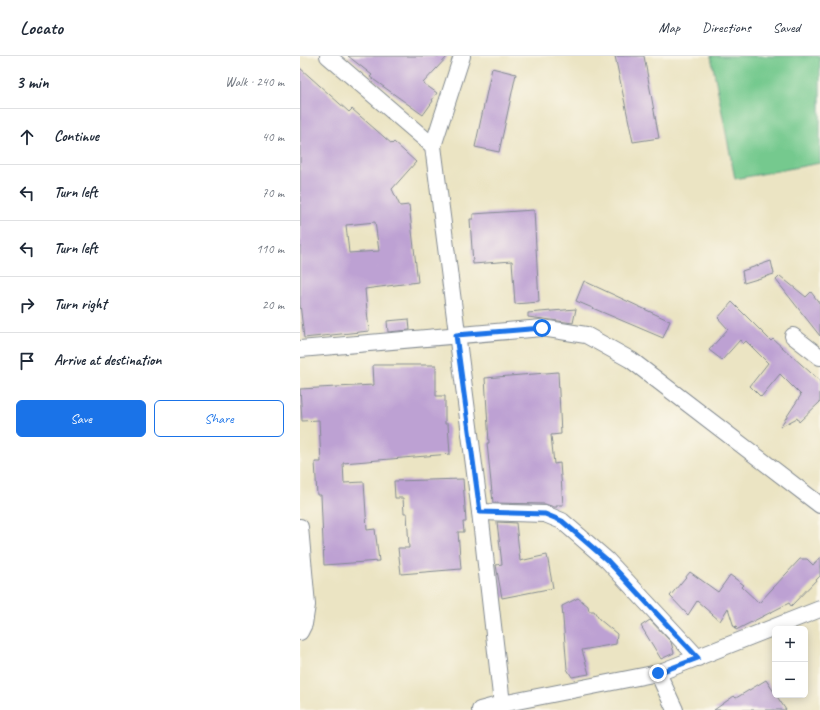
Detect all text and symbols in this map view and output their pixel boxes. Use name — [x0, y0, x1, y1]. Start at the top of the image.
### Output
text: Locato — [20, 16, 63, 40]
text: Map — [659, 19, 680, 36]
text: Directions — [702, 19, 751, 36]
text: Saved — [773, 19, 800, 36]
text: 3 min — [16, 72, 49, 93]
text: Walk · 240 m — [225, 74, 284, 90]
icon: ahead — [16, 126, 38, 148]
text: Continue — [54, 127, 99, 146]
text: 40 m — [262, 129, 284, 145]
icon: left — [16, 182, 38, 204]
text: Turn left — [54, 183, 97, 202]
text: 70 m — [262, 185, 284, 201]
icon: left — [16, 238, 38, 260]
text: Turn left — [54, 239, 97, 258]
text: 110 m — [256, 241, 284, 257]
icon: right — [16, 294, 38, 316]
text: Turn right — [54, 295, 107, 314]
text: 20 m — [262, 297, 284, 313]
route start — [533, 319, 551, 337]
icon: arrive — [16, 350, 38, 372]
text: Arrive at destination — [54, 351, 161, 370]
button: Save — [16, 400, 146, 437]
button: Share — [154, 400, 284, 437]
map controls — [772, 626, 808, 698]
button: + — [772, 626, 808, 662]
button: − — [772, 662, 808, 698]
route end — [649, 664, 667, 682]

